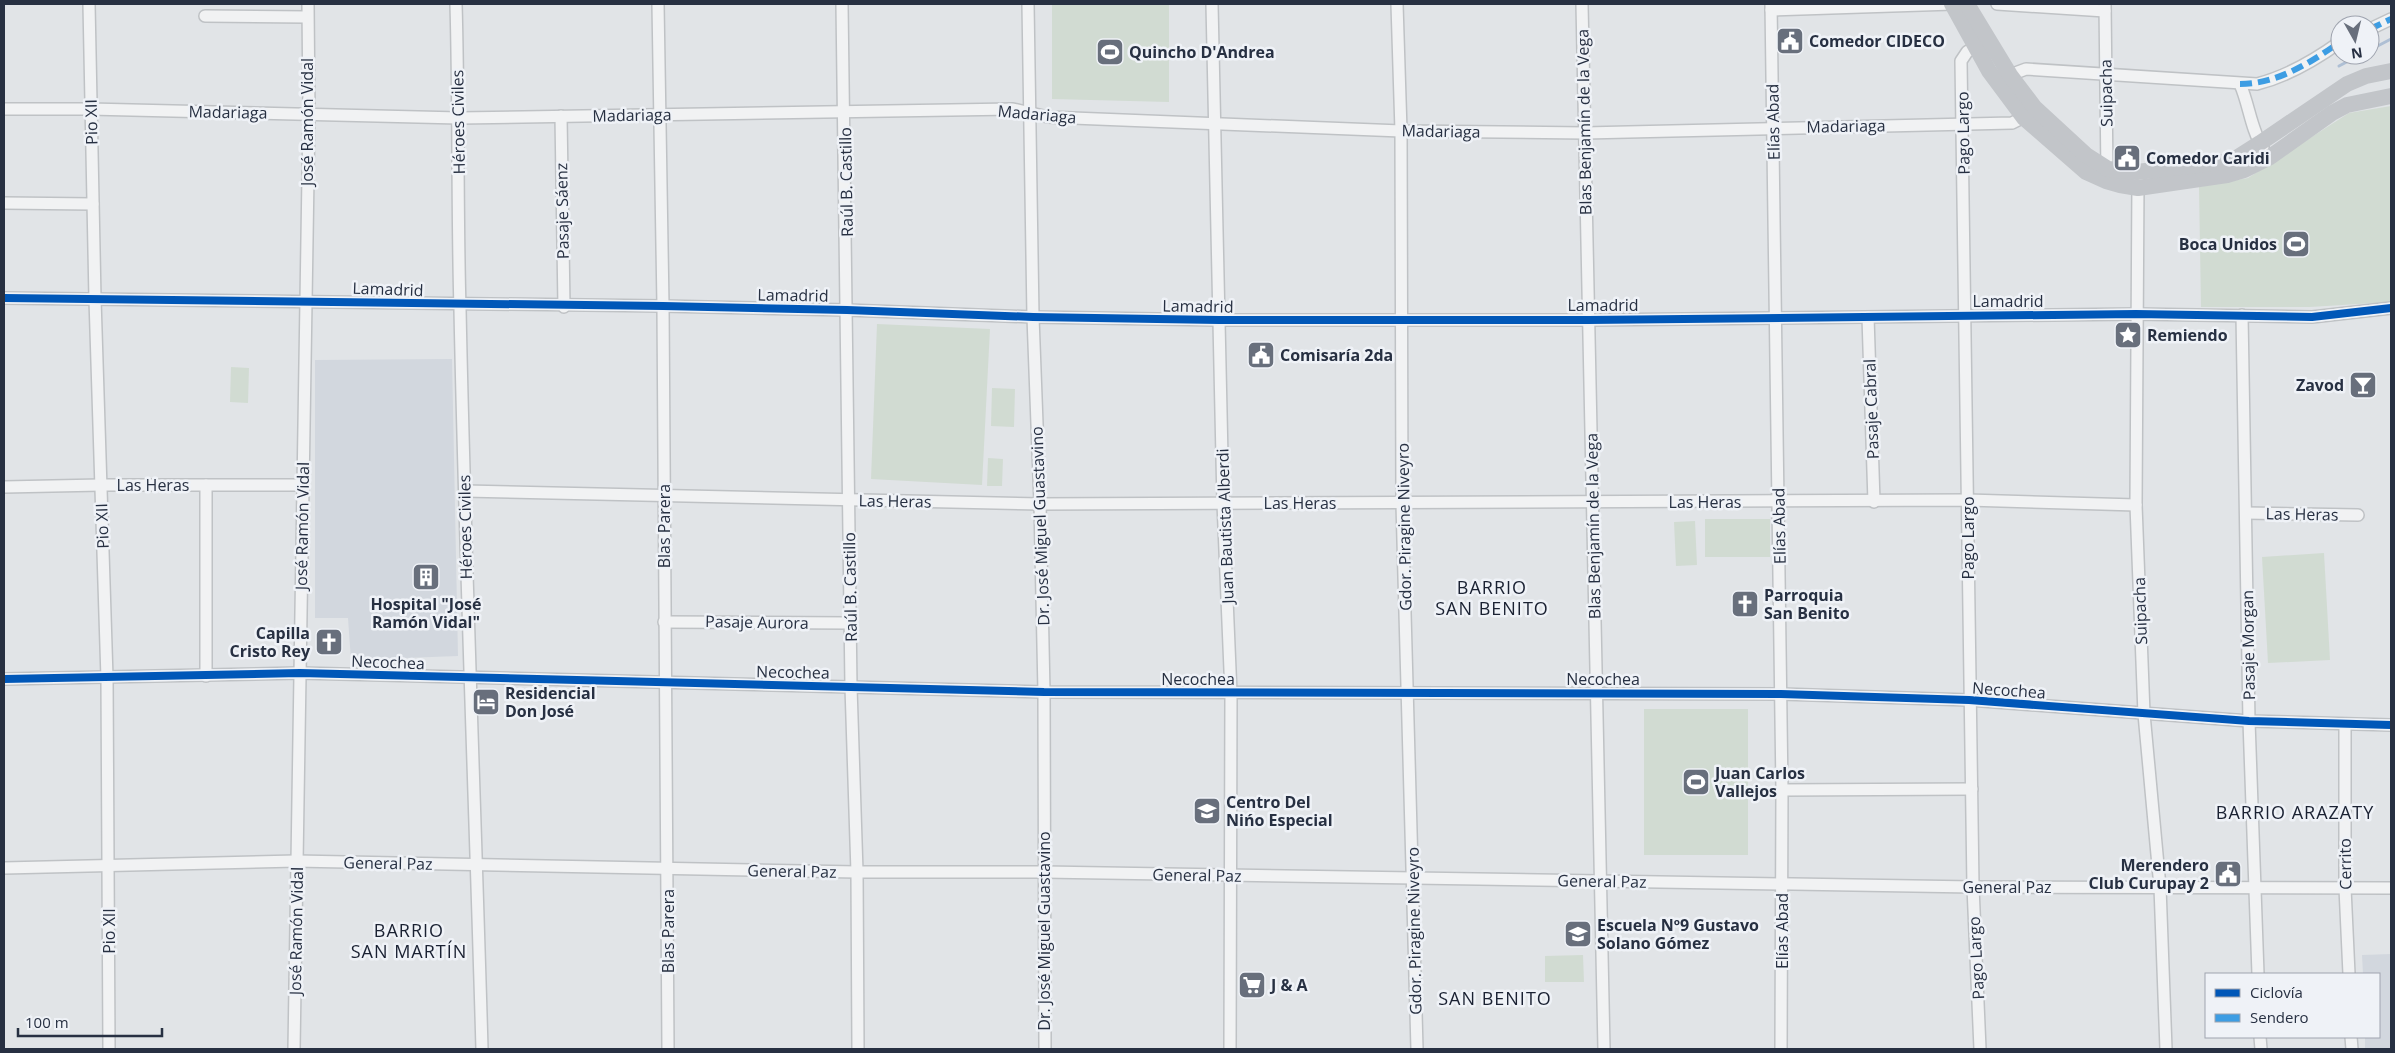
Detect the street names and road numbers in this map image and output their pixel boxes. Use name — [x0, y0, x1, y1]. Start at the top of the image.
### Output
street label: Blas Benjamín de la Vega — [1571, 29, 1597, 215]
street label: José Ramón Vidal — [296, 58, 318, 188]
street label: Suipacha — [2094, 59, 2118, 127]
street label: Héroes Civiles — [446, 70, 470, 174]
street label: Elías Abad — [1761, 84, 1785, 160]
street label: Pago Largo — [1951, 91, 1975, 175]
street label: Pio XII — [80, 99, 102, 145]
street label: Madariaga — [188, 100, 268, 124]
street label: Madariaga — [997, 100, 1077, 128]
street label: Madariaga — [592, 103, 672, 127]
street label: Madariaga — [1806, 114, 1886, 138]
street label: Madariaga — [1401, 119, 1481, 143]
street label: Raúl B. Castillo — [834, 127, 858, 237]
street label: Pasaje Sáenz — [550, 163, 574, 259]
street label: Lamadrid — [352, 277, 424, 301]
street label: Lamadrid — [757, 283, 829, 307]
street label: Lamadrid — [1972, 290, 2044, 312]
street label: Lamadrid — [1162, 294, 1234, 318]
street label: Lamadrid — [1567, 294, 1639, 316]
street label: Pasaje Cabral — [1858, 358, 1884, 460]
street label: Dr. José Miguel Guastavino — [1026, 426, 1054, 626]
street label: Blas Benjamín de la Vega — [1580, 433, 1606, 619]
street label: Gdor. Piragine Niveyro — [1392, 443, 1416, 611]
street label: Juan Bautista Alberdi — [1211, 448, 1239, 606]
street label: José Ramón Vidal — [290, 462, 314, 592]
street label: Las Heras — [117, 474, 189, 496]
street label: Héroes Civiles — [453, 475, 477, 579]
street label: Blas Parera — [653, 484, 675, 568]
street label: Elías Abad — [1767, 488, 1791, 564]
street label: Las Heras — [858, 489, 932, 513]
street label: Las Heras — [1669, 491, 1741, 513]
street label: Las Heras — [1264, 492, 1336, 514]
street label: Pago Largo — [1957, 496, 1979, 580]
street label: Las Heras — [2265, 502, 2339, 526]
street label: Pio XII — [90, 503, 114, 549]
street label: Raúl B. Castillo — [838, 532, 862, 642]
street label: Suipacha — [2128, 577, 2152, 645]
street label: Pasaje Morgan — [2236, 590, 2260, 700]
street label: Pasaje Aurora — [705, 610, 809, 634]
street label: Necochea — [351, 650, 425, 674]
street label: Necochea — [756, 660, 830, 684]
street label: Necochea — [1161, 668, 1235, 690]
street label: Necochea — [1566, 668, 1640, 690]
street label: Necochea — [1971, 676, 2047, 704]
street label: Dr. José Miguel Guastavino — [1033, 831, 1055, 1031]
street label: Cerrito — [2334, 838, 2356, 890]
street label: Gdor. Piragine Niveyro — [1402, 847, 1426, 1015]
street label: General Paz — [343, 851, 433, 875]
street label: General Paz — [747, 859, 837, 883]
street label: General Paz — [1152, 863, 1242, 887]
street label: José Ramón Vidal — [284, 867, 308, 997]
street label: General Paz — [1557, 869, 1647, 893]
street label: General Paz — [1962, 876, 2052, 898]
street label: Blas Parera — [657, 889, 679, 973]
street label: Elías Abad — [1771, 893, 1793, 969]
street label: Pio XII — [98, 908, 120, 954]
street label: Pago Largo — [1963, 916, 1989, 1000]

